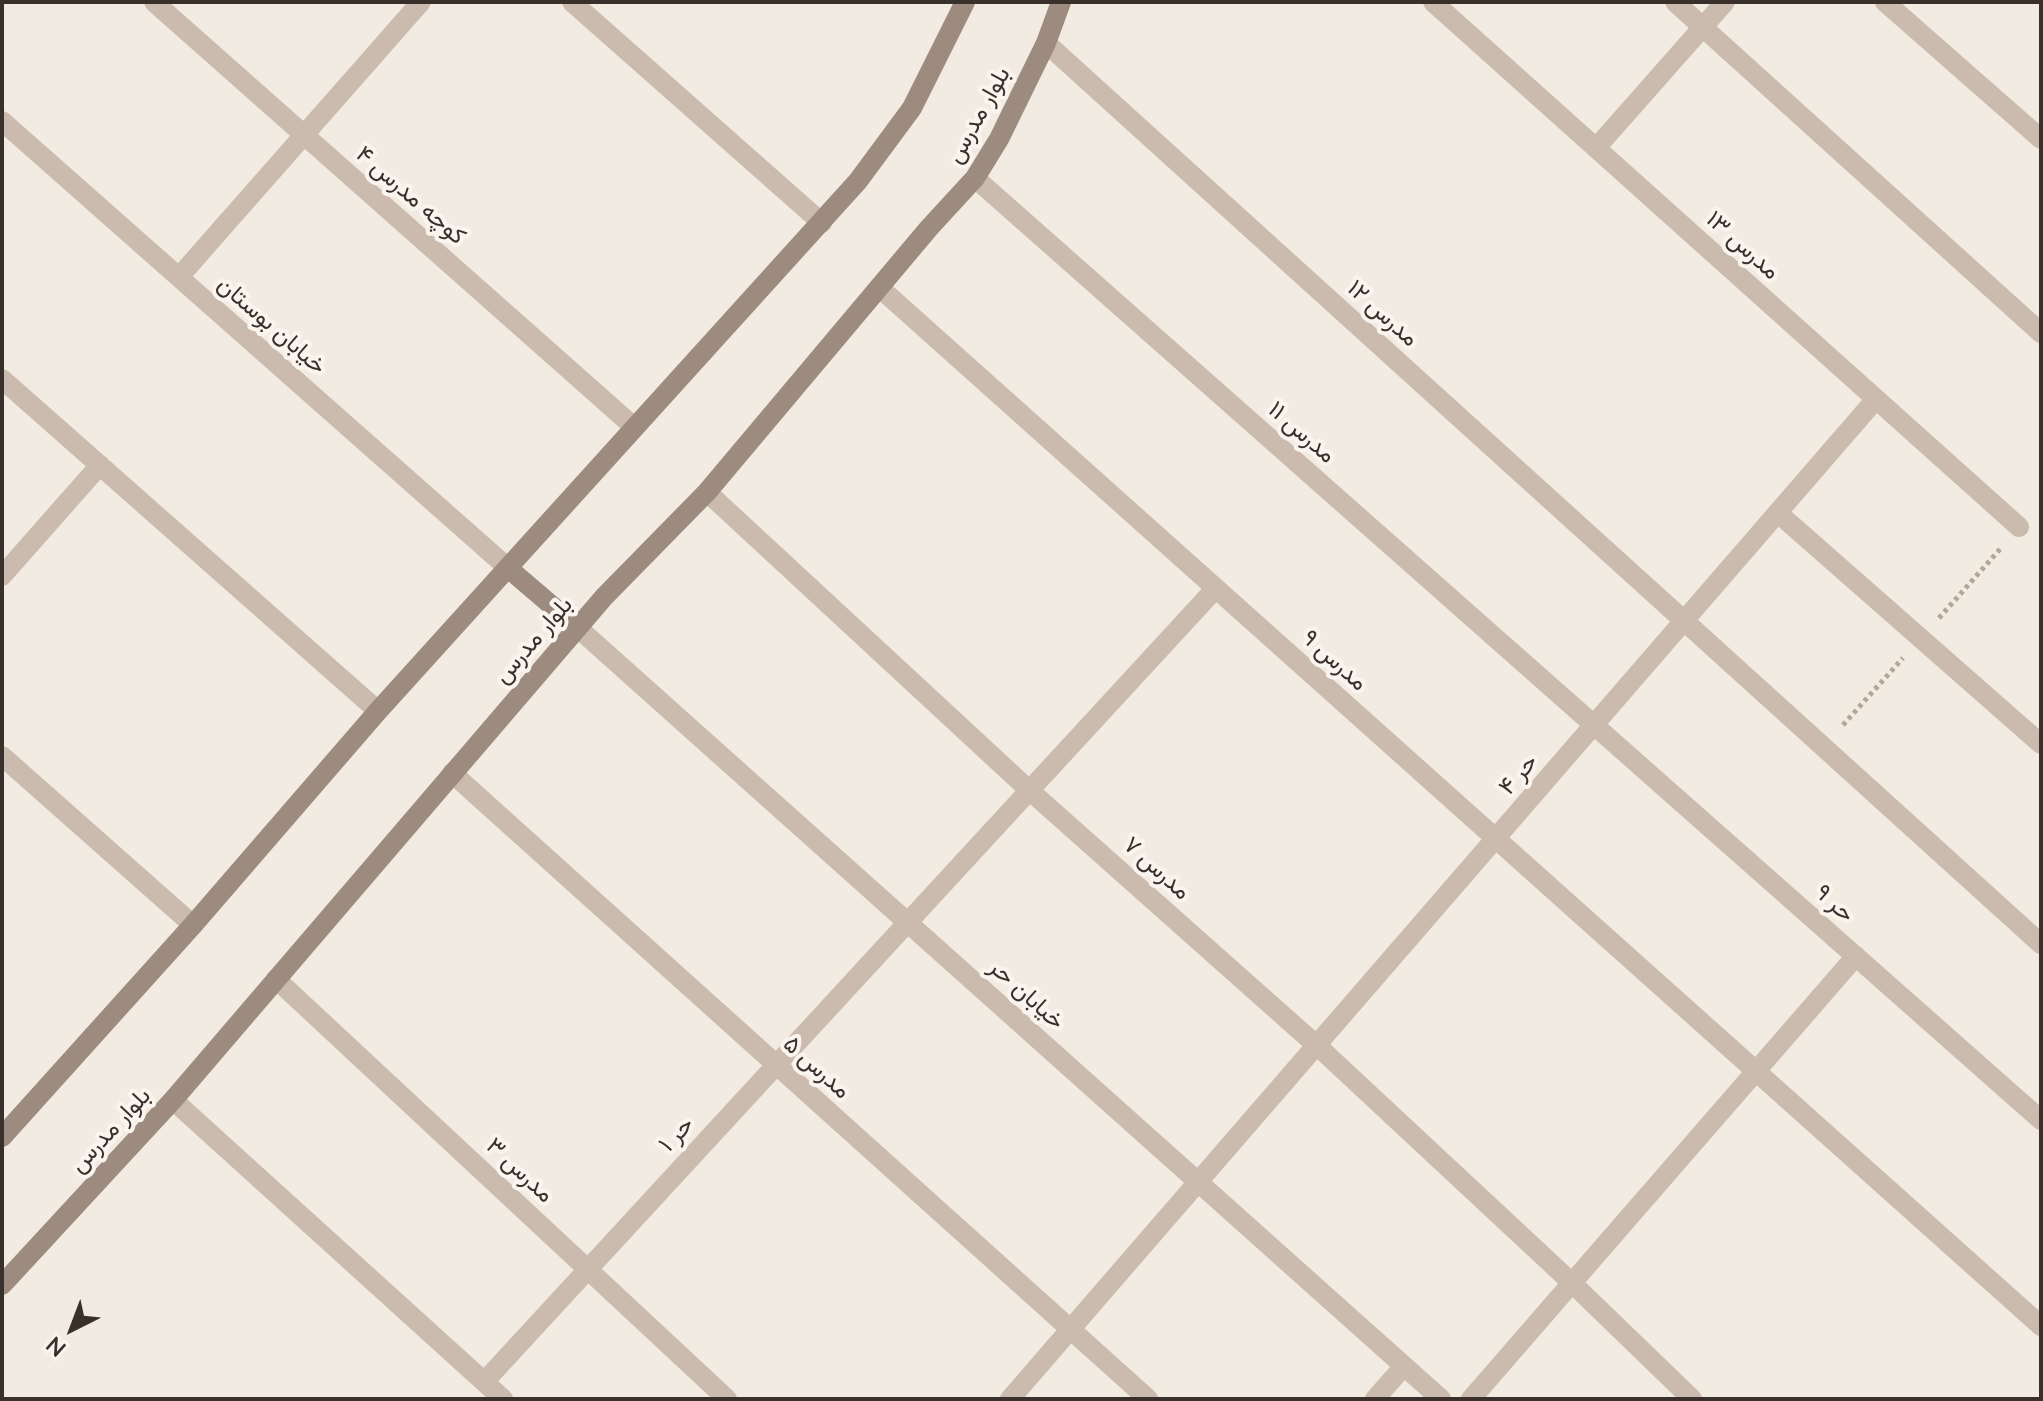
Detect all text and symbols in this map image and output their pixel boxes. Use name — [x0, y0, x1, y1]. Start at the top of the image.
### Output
street label: بلوار مدرس — [940, 62, 1016, 168]
street label: کوچه مدرس ۴ — [350, 139, 472, 251]
street label: مدرس ۱۳ — [1700, 204, 1786, 286]
street label: خیابان بوستان — [212, 270, 332, 380]
street label: مدرس ۱۲ — [1341, 274, 1425, 352]
street label: مدرس ۱۱ — [1262, 395, 1342, 469]
street label: بلوار مدرس — [488, 591, 578, 689]
street label: مدرس ۹ — [1296, 623, 1374, 697]
street label: حر ۴ — [1492, 747, 1544, 801]
street label: مدرس ۷ — [1117, 830, 1197, 906]
street label: حر ۹ — [1809, 878, 1861, 928]
street label: خیابان حر — [983, 952, 1071, 1036]
street label: مدرس ۵ — [777, 1029, 857, 1105]
street label: بلوار مدرس — [63, 1082, 157, 1178]
street label: حر ۱ — [652, 1110, 700, 1158]
street label: مدرس ۳ — [480, 1131, 560, 1209]
north arrow — [32, 1289, 112, 1369]
text: N — [40, 1332, 71, 1363]

